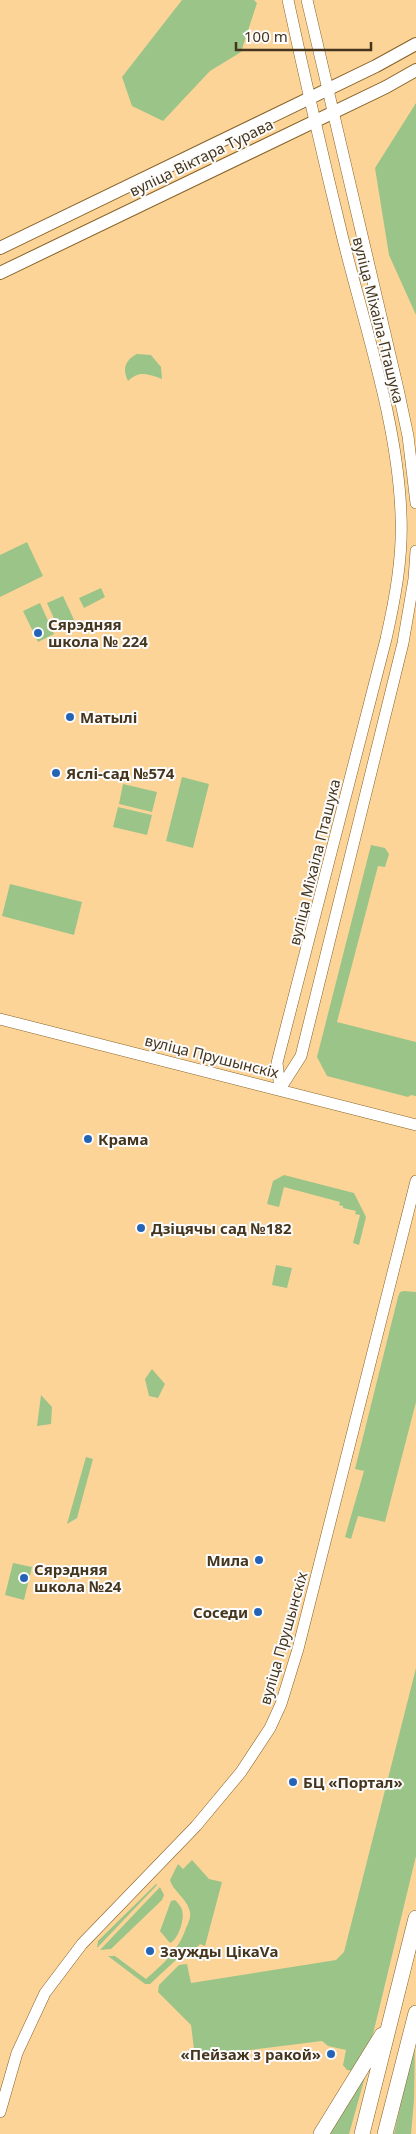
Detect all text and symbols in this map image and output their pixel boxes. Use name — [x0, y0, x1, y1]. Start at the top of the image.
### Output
scale bar — [236, 20, 371, 52]
text: 100 m — [244, 26, 288, 46]
street label: вуліца Віктара Турава — [126, 113, 276, 201]
street label: вуліца Міхаіла Пташука — [349, 235, 409, 405]
place label: Сярэдняя школа № 224 — [48, 614, 148, 651]
marker: Сярэдняя школа № 224 — [32, 627, 44, 639]
place label: Матылі — [80, 707, 137, 727]
marker: Матылі — [64, 711, 76, 723]
place label: Яслі-сад №574 — [66, 763, 175, 783]
marker: Яслі-сад №574 — [50, 767, 62, 779]
street label: вуліца Міхаіла Пташука — [284, 777, 344, 947]
street label: вуліца Прушынскіх — [143, 1030, 281, 1082]
place label: Крама — [98, 1129, 148, 1149]
marker: Крама — [82, 1133, 94, 1145]
place label: Дзіцячы сад №182 — [151, 1218, 292, 1238]
marker: Дзіцячы сад №182 — [135, 1222, 147, 1234]
place label: Мила — [206, 1550, 249, 1570]
marker: Мила — [253, 1554, 265, 1566]
place label: Сярэдняя школа №24 — [34, 1559, 122, 1596]
street label: вуліца Прушынскіх — [254, 1569, 312, 1707]
marker: Сярэдняя школа №24 — [18, 1572, 30, 1584]
place label: Соседи — [193, 1602, 248, 1622]
marker: Соседи — [252, 1606, 264, 1618]
place label: БЦ «Портал» — [303, 1772, 403, 1792]
marker: БЦ «Портал» — [287, 1776, 299, 1788]
place label: Заужды ЦікаVа — [160, 1941, 278, 1961]
marker: Заужды ЦікаVа — [144, 1945, 156, 1957]
place label: «Пейзаж з ракой» — [181, 2044, 321, 2064]
marker: «Пейзаж з ракой» — [325, 2048, 337, 2060]

